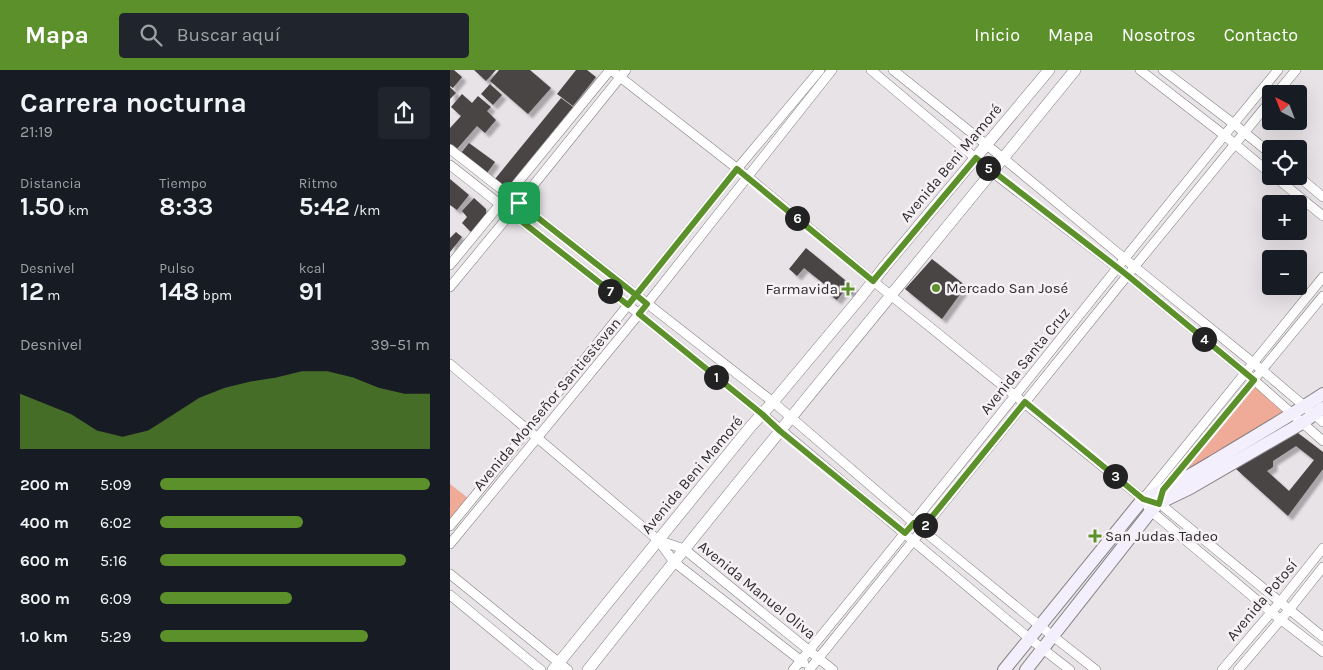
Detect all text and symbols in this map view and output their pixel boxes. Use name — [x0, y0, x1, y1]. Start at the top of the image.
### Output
search box — [119, 13, 469, 58]
text: Mapa — [25, 21, 89, 49]
icon: search — [137, 21, 165, 49]
text: Buscar aquí — [177, 24, 280, 46]
text: Inicio — [974, 24, 1020, 46]
text: Mapa — [1048, 24, 1094, 46]
text: Nosotros — [1122, 24, 1196, 46]
text: Contacto — [1224, 24, 1298, 46]
north arrow — [1262, 85, 1308, 130]
map controls — [1262, 85, 1307, 295]
text: Carrera nocturna — [20, 86, 247, 119]
button: share — [378, 87, 430, 139]
street label: Avenida Beni Mamoré — [896, 100, 1006, 226]
text: 21:19 — [20, 122, 53, 141]
button: locate — [1262, 140, 1307, 185]
pin: 5 — [976, 156, 1000, 180]
text: 5 — [984, 160, 993, 177]
text: Distancia — [20, 175, 81, 192]
text: Tiempo — [159, 175, 207, 192]
text: Ritmo — [299, 175, 337, 192]
pin — [498, 182, 540, 224]
icon: arrive — [505, 189, 533, 217]
text: 1.50 — [20, 192, 65, 221]
text: 8:33 — [159, 192, 213, 221]
text: 5:42 — [299, 192, 350, 221]
button: + — [1262, 195, 1307, 240]
text: km — [65, 202, 89, 219]
text: /km — [350, 202, 380, 219]
pin: 6 — [784, 206, 810, 230]
text: 6 — [793, 210, 802, 227]
button: − — [1262, 250, 1307, 295]
text: Desnivel — [20, 260, 75, 277]
text: Pulso — [159, 260, 194, 277]
text: kcal — [299, 260, 325, 277]
text: 12 — [20, 277, 44, 306]
text: 148 — [159, 277, 199, 306]
text: 91 — [299, 277, 323, 306]
pin: 7 — [598, 278, 622, 304]
place label: Mercado San José — [946, 279, 1068, 297]
place label: Farmavida — [765, 280, 838, 298]
marker: Mercado San José — [930, 282, 942, 294]
text: 7 — [607, 283, 614, 300]
marker: Farmavida — [842, 283, 854, 295]
text: m — [44, 287, 60, 304]
text: bpm — [199, 287, 232, 304]
street label: Avenida Santa Cruz — [976, 304, 1074, 418]
street label: Avenida Monseñor Santiestevan — [469, 314, 625, 494]
pin: 4 — [1192, 326, 1216, 352]
text: 4 — [1200, 331, 1209, 348]
text: Desnivel — [20, 335, 82, 354]
text: 39–51 m — [371, 335, 430, 354]
pin: 1 — [704, 364, 728, 390]
text: 1 — [714, 369, 719, 386]
street label: Avenida Beni Mamoré — [637, 412, 747, 538]
pin: 3 — [1102, 464, 1128, 488]
text: 3 — [1111, 468, 1120, 485]
text: 200 m — [20, 475, 69, 494]
text: 5:09 — [100, 475, 132, 494]
pin: 2 — [912, 512, 938, 538]
text: 400 m — [20, 513, 69, 532]
text: 6:02 — [100, 513, 132, 532]
text: 2 — [921, 517, 930, 534]
place label: San Judas Tadeo — [1105, 527, 1218, 545]
marker: San Judas Tadeo — [1089, 530, 1101, 542]
street label: Avenida Manuel Oliva — [694, 537, 820, 643]
text: 600 m — [20, 551, 69, 570]
text: 5:16 — [100, 551, 127, 570]
street label: Avenida Potosí — [1223, 555, 1302, 644]
text: 800 m — [20, 589, 70, 608]
text: 6:09 — [100, 589, 132, 608]
text: 1.0 km — [20, 627, 68, 646]
text: 5:29 — [100, 627, 131, 646]

